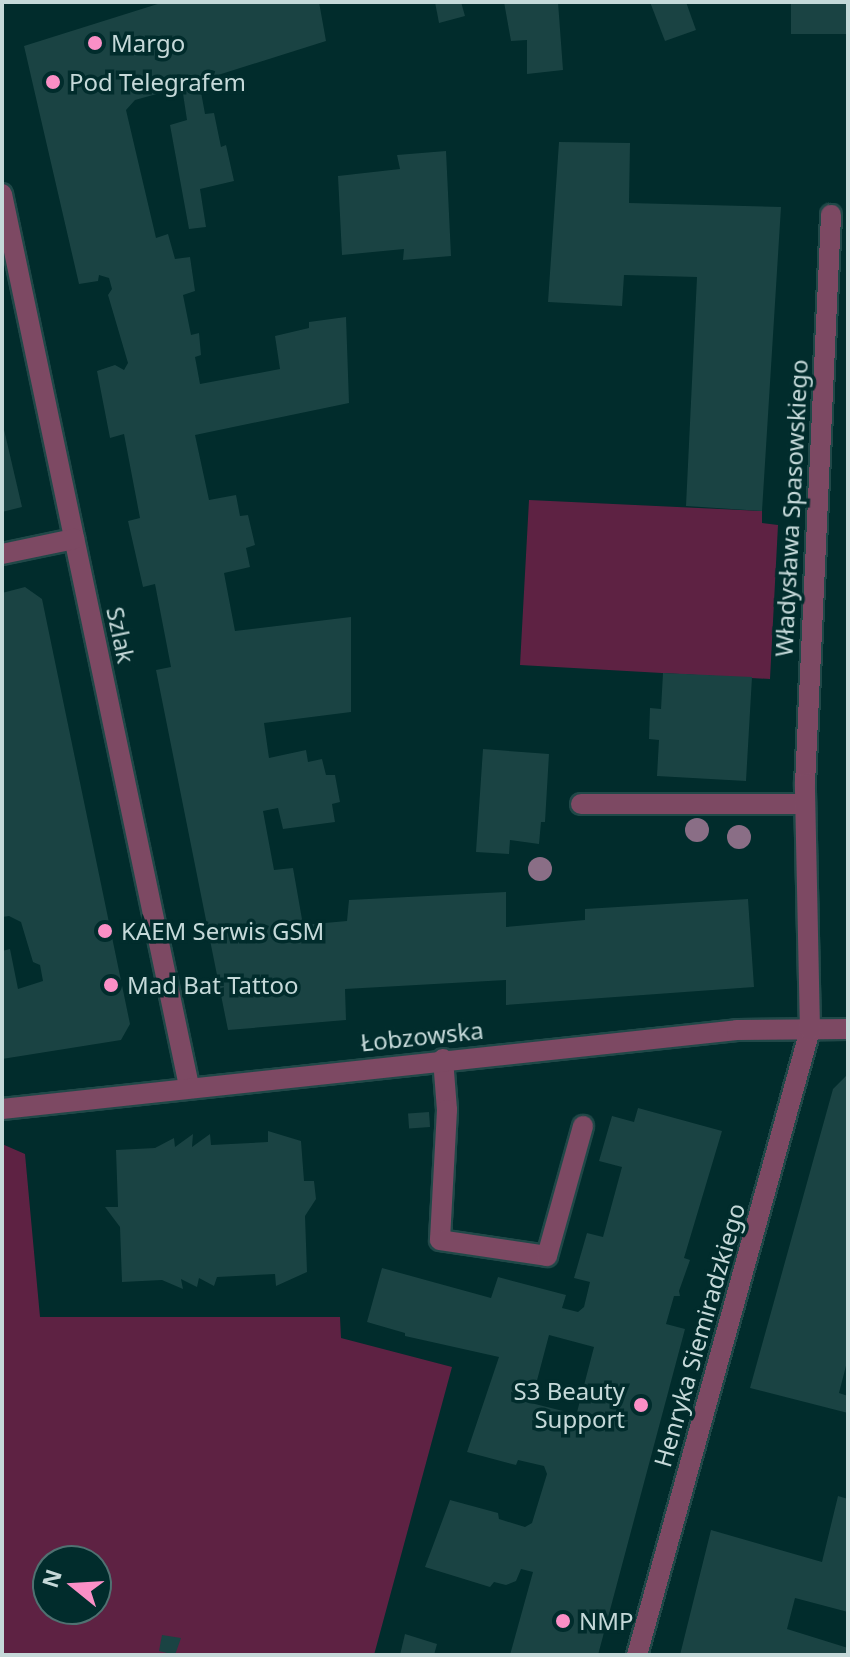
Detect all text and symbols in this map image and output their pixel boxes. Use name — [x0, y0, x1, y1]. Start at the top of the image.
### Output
place label: Margo — [111, 29, 185, 57]
marker: Margo — [86, 34, 104, 52]
place label: Pod Telegrafem — [69, 68, 246, 96]
marker: Pod Telegrafem — [44, 73, 62, 91]
street label: Władysława Spasowskiego — [769, 359, 813, 657]
street label: Szlak — [101, 604, 141, 666]
place label: KAEM Serwis GSM — [121, 917, 324, 945]
marker: KAEM Serwis GSM — [96, 922, 114, 940]
place label: Mad Bat Tattoo — [127, 971, 298, 999]
marker: Mad Bat Tattoo — [102, 976, 120, 994]
street label: Łobzowska — [359, 1015, 485, 1057]
street label: Henryka Siemiradzkiego — [648, 1200, 750, 1470]
place label: S3 Beauty Support — [514, 1377, 625, 1433]
marker: S3 Beauty Support — [632, 1396, 650, 1414]
north arrow — [32, 1545, 112, 1625]
text: N — [34, 1565, 68, 1591]
place label: NMP — [579, 1607, 634, 1635]
marker: NMP — [554, 1612, 572, 1630]

